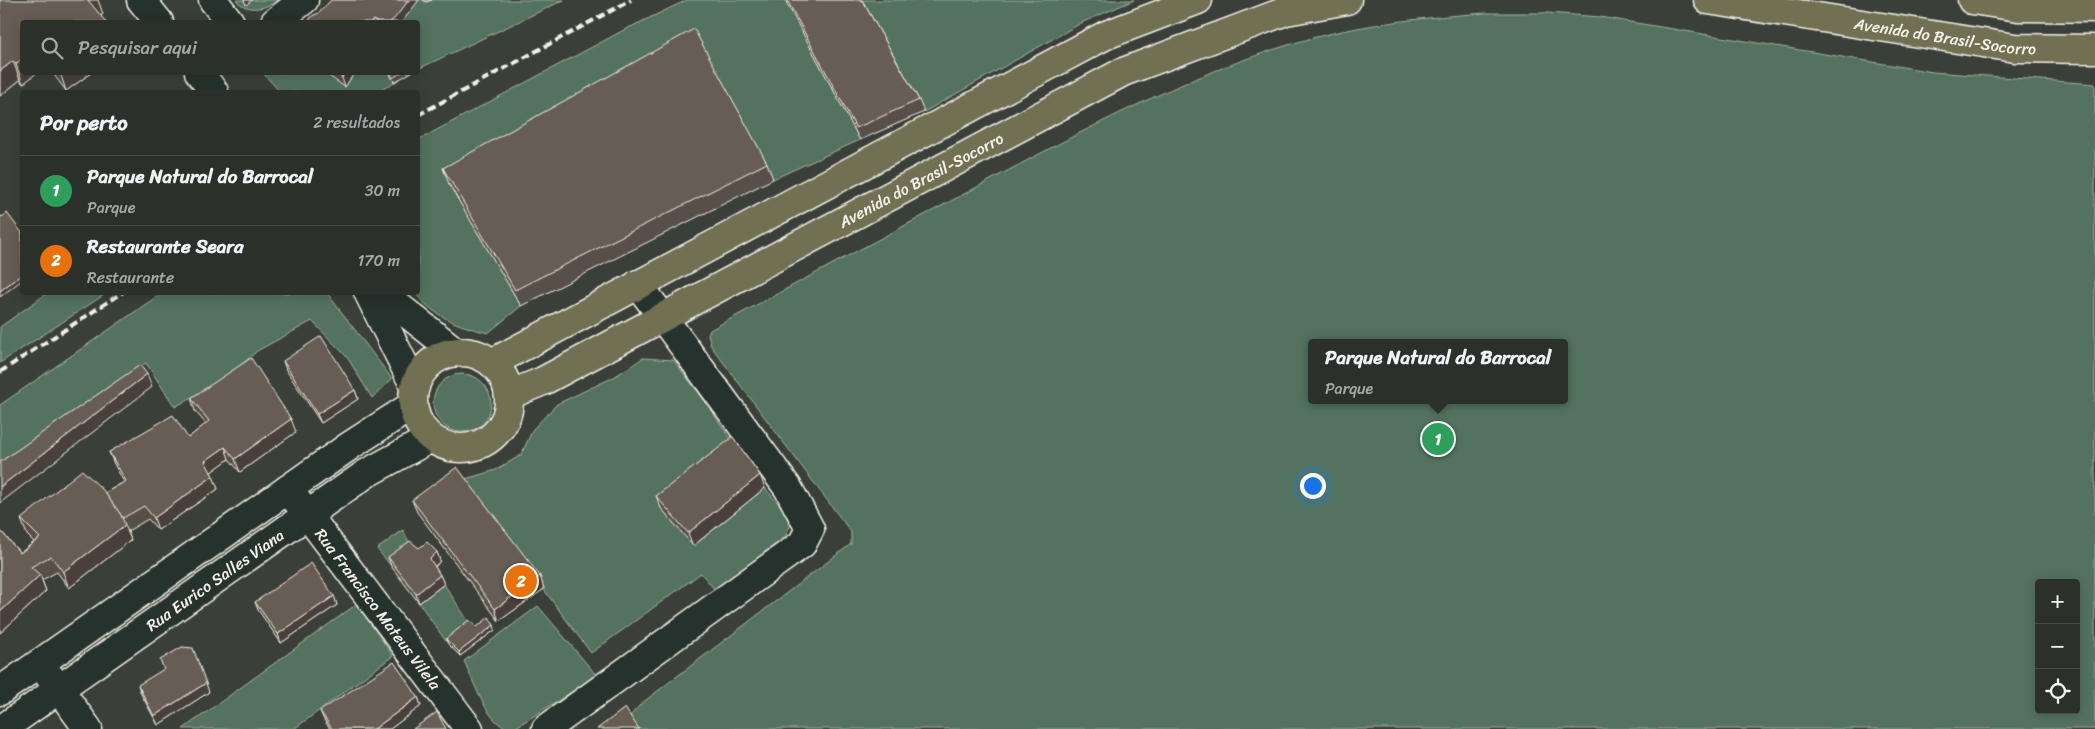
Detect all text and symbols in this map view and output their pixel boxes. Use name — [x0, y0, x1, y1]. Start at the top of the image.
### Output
street label: Avenida do Brasil-Socorro — [1851, 8, 2036, 63]
search box — [20, 20, 420, 75]
text: Pesquisar aqui — [78, 31, 197, 64]
icon: search — [38, 34, 66, 62]
text: Por perto — [40, 104, 128, 142]
text: 2 resultados — [313, 108, 400, 137]
street label: Avenida do Brasil-Socorro — [832, 124, 1009, 236]
text: Parque Natural do Barrocal — [87, 160, 313, 193]
text: 1 — [53, 176, 59, 205]
text: 30 m — [365, 176, 400, 205]
text: Parque — [87, 193, 135, 222]
text: Restaurante Seara — [87, 230, 244, 263]
text: 2 — [51, 246, 61, 275]
text: 170 m — [357, 246, 400, 275]
text: Restaurante — [87, 263, 174, 292]
popup — [1308, 339, 1568, 404]
text: Parque Natural do Barrocal — [1325, 341, 1551, 374]
text: Parque — [1325, 374, 1373, 403]
pin: 1 — [1422, 420, 1454, 458]
your location — [1300, 473, 1326, 499]
street label: Rua Eurico Salles Viana — [139, 521, 290, 639]
street label: Rua Francisco Mateus Vilela — [307, 521, 450, 697]
pin: 2 — [505, 562, 537, 600]
map controls — [2035, 579, 2080, 714]
button: + — [2035, 579, 2080, 624]
button: − — [2035, 624, 2080, 669]
button: locate — [2035, 669, 2080, 714]

